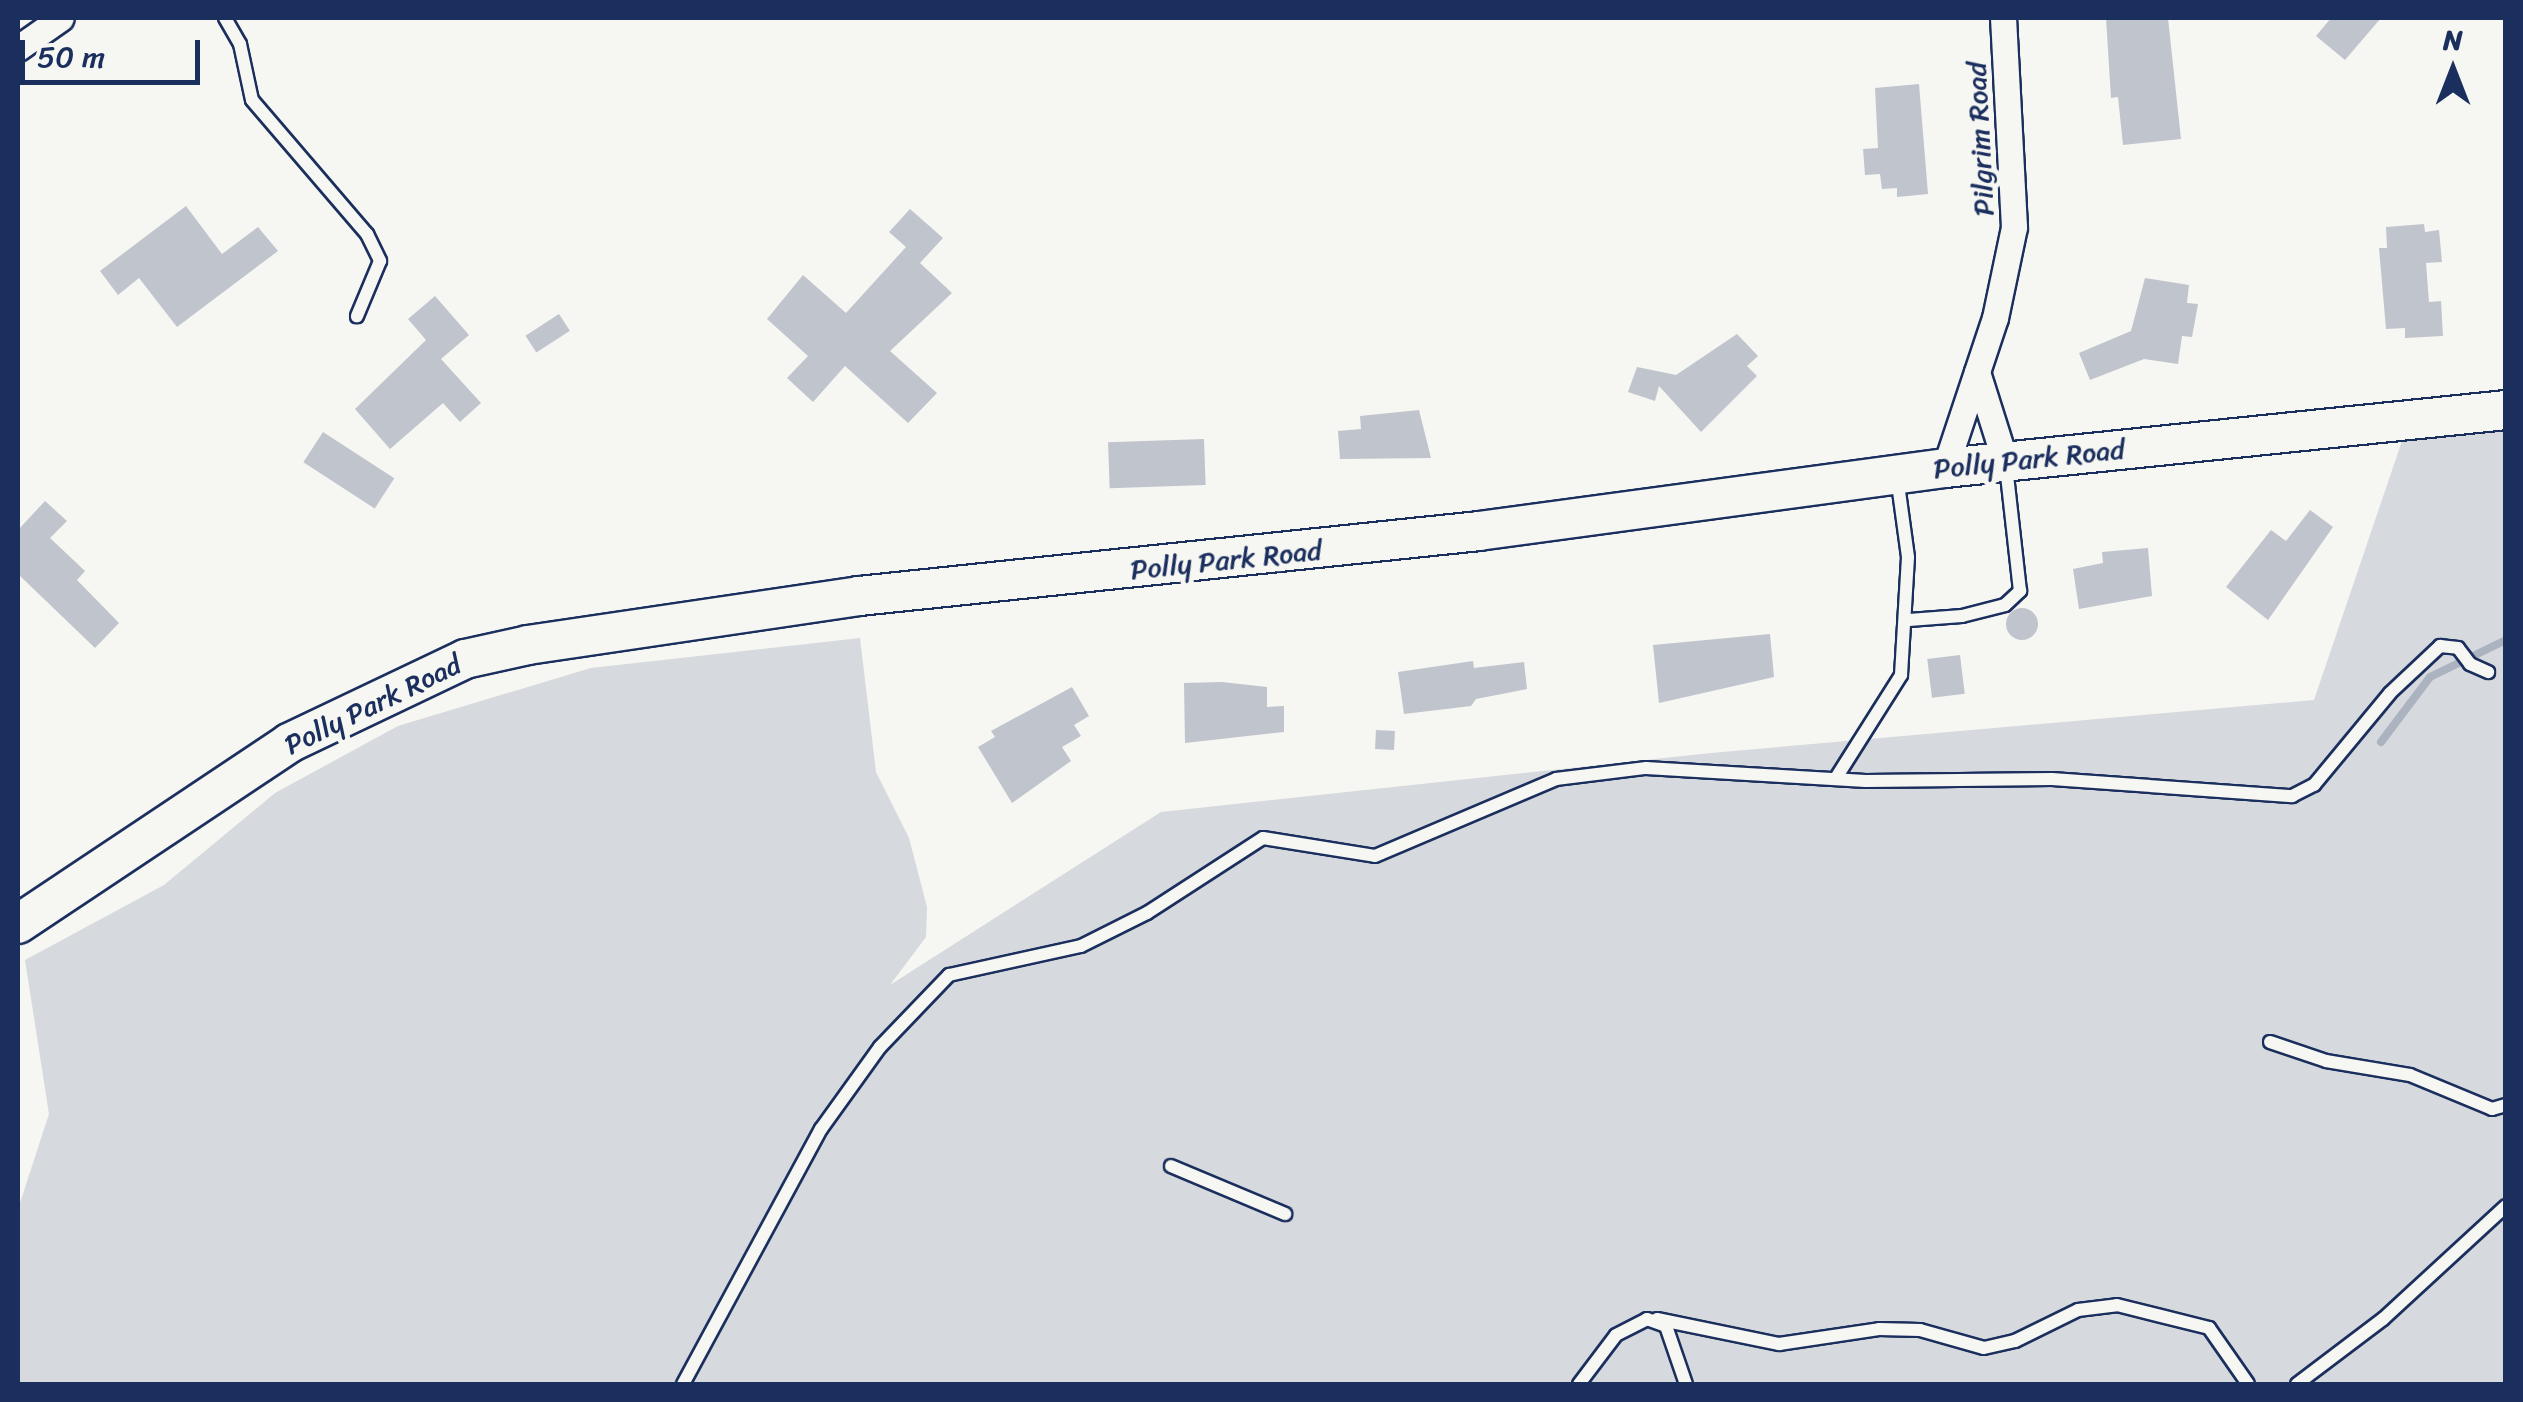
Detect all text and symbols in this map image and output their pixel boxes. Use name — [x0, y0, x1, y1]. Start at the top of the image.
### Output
text: N — [2443, 15, 2463, 64]
scale bar — [25, 20, 205, 82]
north arrow — [2403, 20, 2503, 120]
text: 50 m — [37, 30, 105, 84]
street label: Pilgrim Road — [1959, 61, 2001, 217]
street label: Polly Park Road — [1931, 432, 2127, 486]
street label: Polly Park Road — [1128, 533, 1324, 587]
street label: Polly Park Road — [279, 647, 467, 763]

